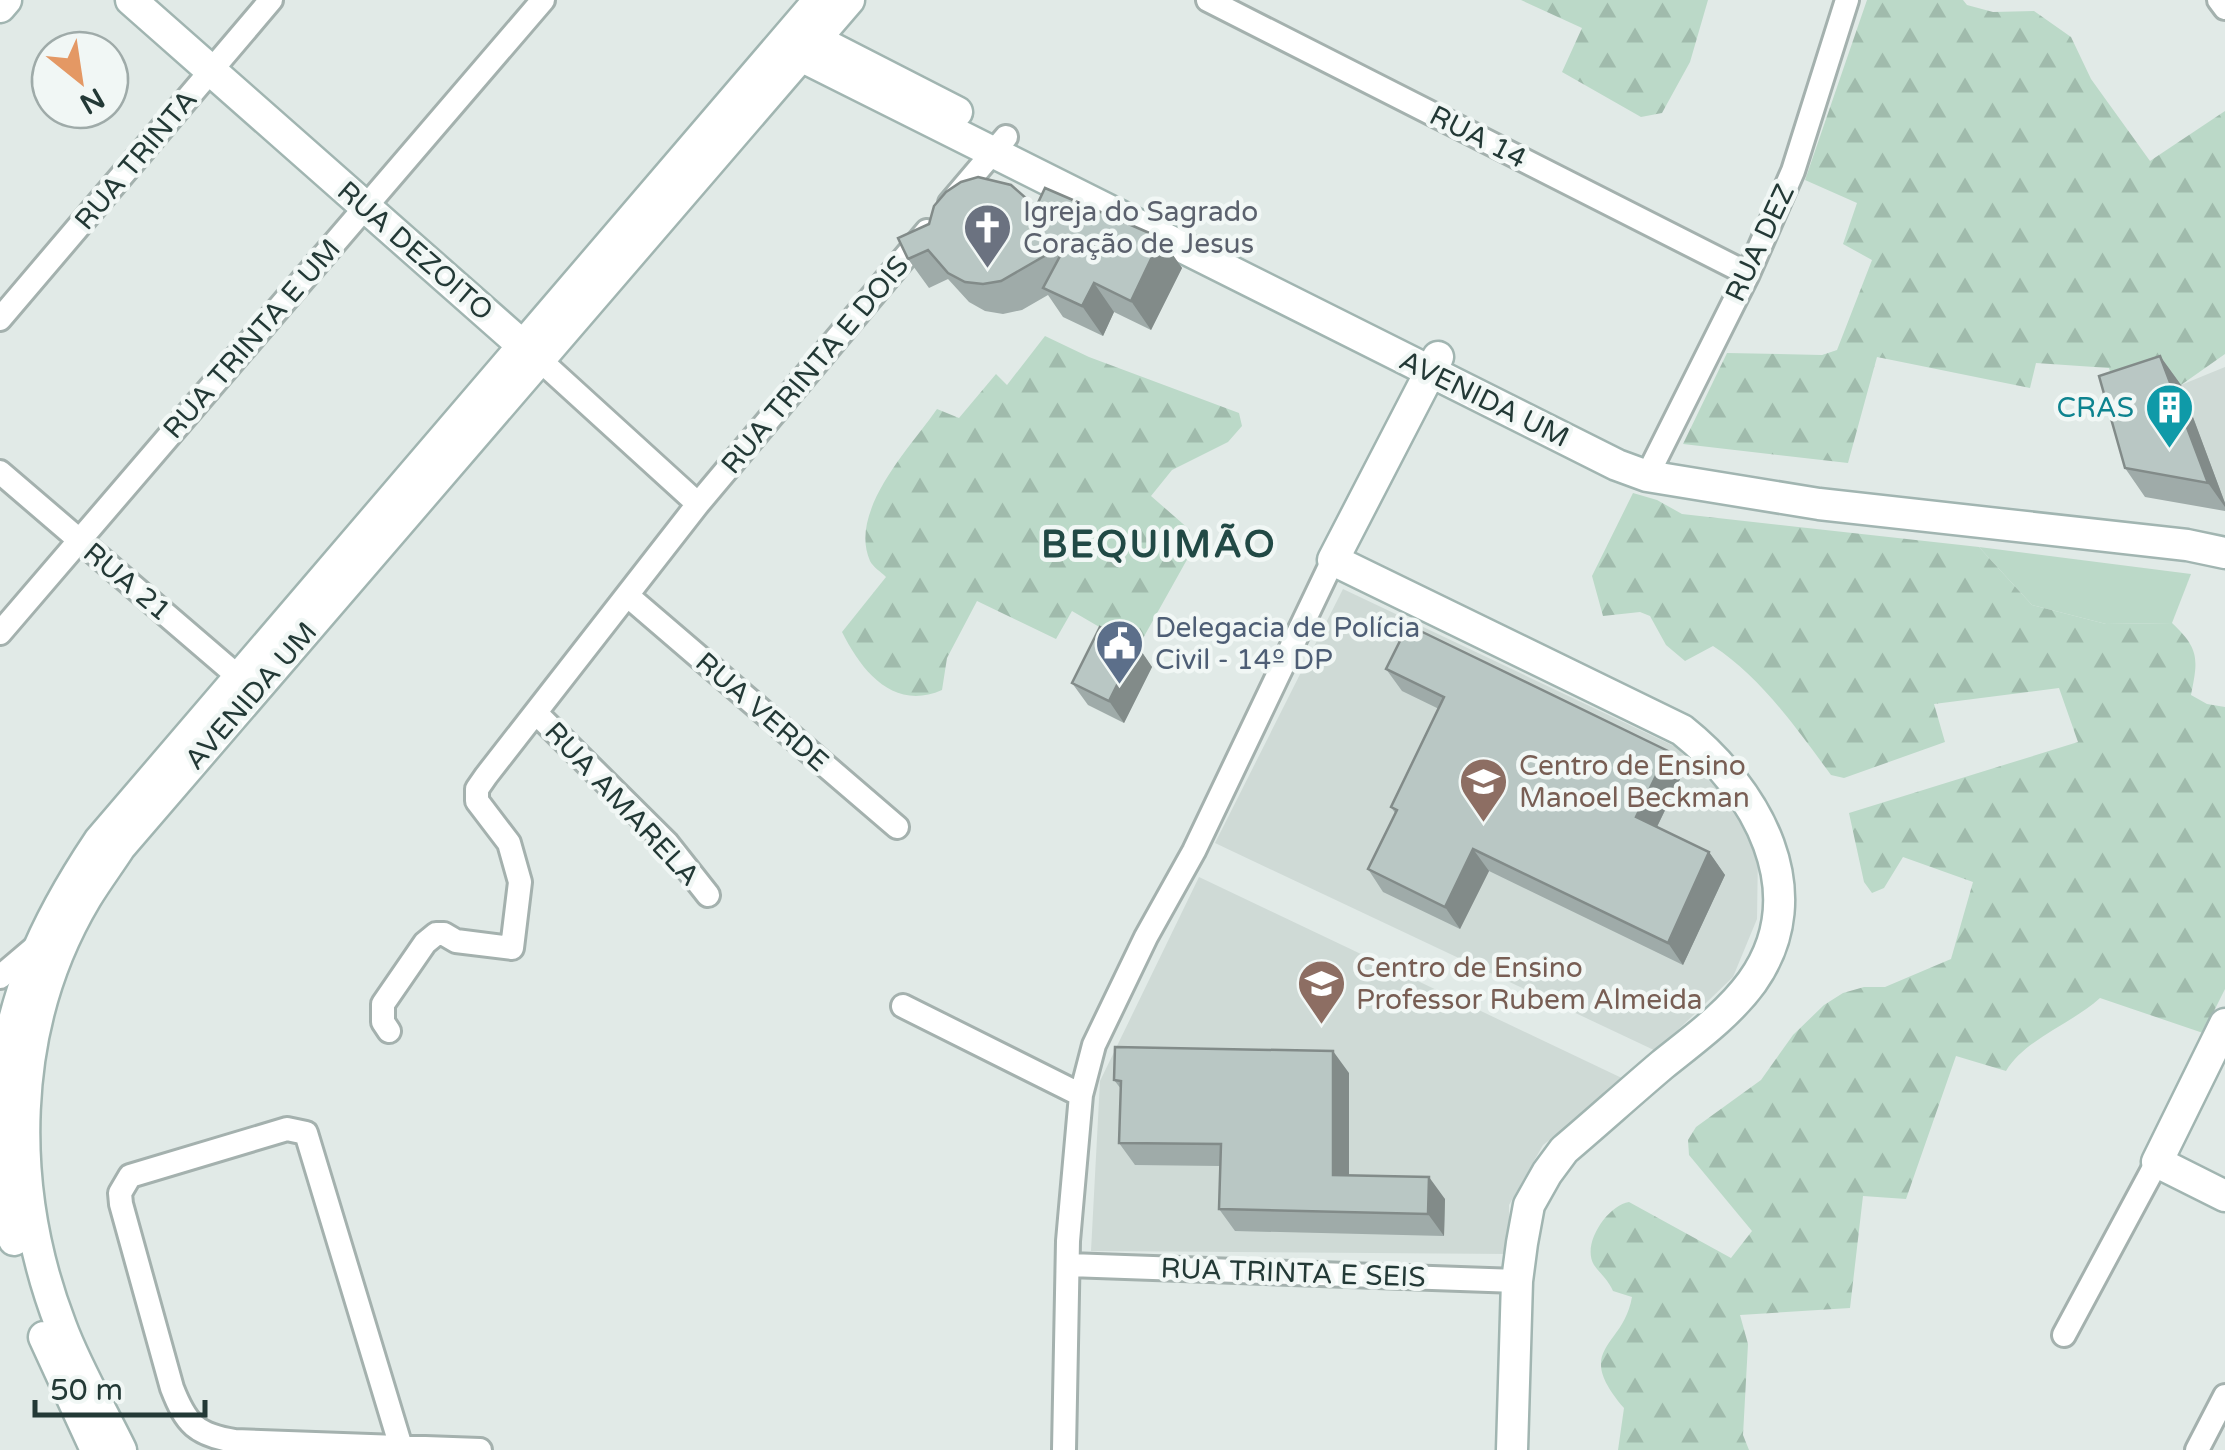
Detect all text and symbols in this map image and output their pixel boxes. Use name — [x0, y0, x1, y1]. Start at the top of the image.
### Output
north arrow — [30, 30, 130, 130]
street label: RUA TRINTA — [68, 83, 204, 237]
street label: RUA 14 — [1424, 98, 1532, 176]
street label: RUA DEZOITO — [330, 174, 500, 328]
street label: RUA DEZ — [1718, 179, 1802, 307]
place label: Igreja do Sagrado Coração de Jesus — [1023, 195, 1258, 261]
church icon: Igreja do Sagrado Coração de Jesus — [962, 202, 1014, 270]
street label: RUA TRINTA E UM — [156, 232, 348, 446]
street label: RUA TRINTA E DOIS — [714, 249, 916, 481]
street label: AVENIDA UM — [1394, 343, 1574, 455]
building icon: CRAS — [2143, 382, 2195, 450]
place label: CRAS — [2056, 391, 2134, 425]
district label: BEQUIMÃO — [1041, 522, 1277, 568]
street label: RUA 21 — [76, 536, 178, 628]
place label: Delegacia de Polícia Civil - 14º DP — [1155, 611, 1420, 677]
street label: AVENIDA UM — [178, 615, 324, 777]
public building icon: Delegacia de Polícia Civil - 14º DP — [1094, 618, 1146, 686]
street label: RUA VERDE — [689, 645, 835, 779]
street label: RUA AMARELA — [537, 715, 707, 893]
place label: Centro de Ensino Manoel Beckman — [1519, 749, 1750, 815]
school or university icon: Centro de Ensino Manoel Beckman — [1458, 756, 1510, 824]
place label: Centro de Ensino Professor Rubem Almeida — [1356, 951, 1703, 1017]
school or university icon: Centro de Ensino Professor Rubem Almeida — [1295, 958, 1347, 1026]
street label: RUA TRINTA E SEIS — [1160, 1251, 1426, 1295]
scale bar — [35, 1355, 205, 1417]
text: 50 m — [50, 1372, 123, 1409]

